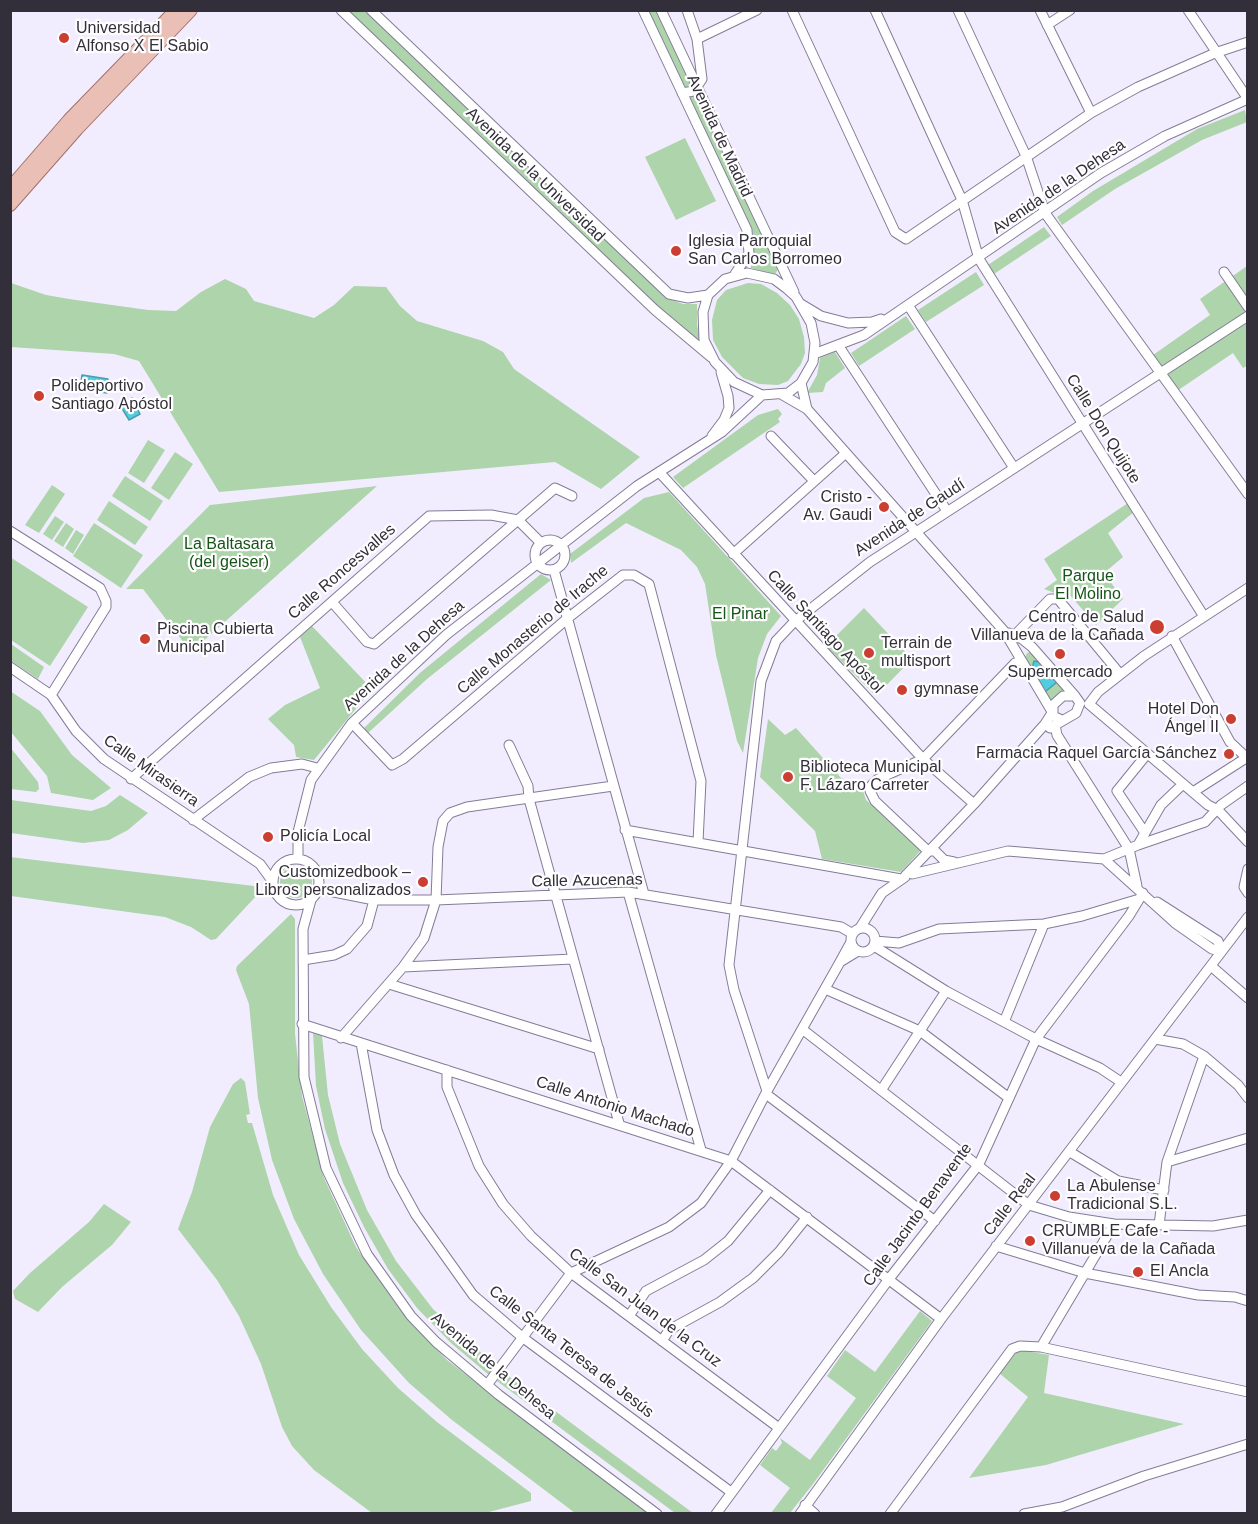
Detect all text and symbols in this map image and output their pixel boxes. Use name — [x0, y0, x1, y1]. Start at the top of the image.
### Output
place label: Universidad Alfonso X El Sabio — [76, 19, 209, 57]
marker: Universidad Alfonso X El Sabio — [57, 31, 71, 45]
street label: Avenida de Madrid — [682, 72, 756, 200]
street label: Avenida de la Universidad — [462, 104, 608, 246]
street label: Avenida de la Dehesa — [989, 135, 1129, 239]
place label: Iglesia Parroquial San Carlos Borromeo — [688, 232, 842, 270]
marker: Iglesia Parroquial San Carlos Borromeo — [669, 244, 683, 258]
street label: Calle Don Quijote — [1062, 371, 1144, 487]
place label: Polideportivo Santiago Apóstol — [51, 377, 172, 415]
marker: Polideportivo Santiago Apóstol — [32, 389, 46, 403]
street label: Avenida de Gaudí — [851, 475, 969, 561]
place label: Cristo - Av. Gaudi — [803, 488, 872, 526]
marker: Cristo - Av. Gaudi — [877, 500, 891, 514]
street label: Calle Roncesvalles — [284, 520, 400, 624]
park label: La Baltasara (del geiser) — [184, 535, 274, 573]
street label: Calle Monasterio de Irache — [454, 561, 612, 699]
street label: Calle Santiago Apóstol — [763, 566, 887, 698]
park label: Parque El Molino — [1055, 567, 1121, 605]
street label: Avenida de la Dehesa — [340, 597, 468, 715]
park label: El Pinar — [712, 605, 768, 625]
place label: Centro de Salud Villanueva de la Cañada — [971, 608, 1144, 646]
marker: Centro de Salud Villanueva de la Cañada — [1148, 618, 1166, 636]
place label: Piscina Cubierta Municipal — [157, 620, 274, 658]
marker: Piscina Cubierta Municipal — [138, 632, 152, 646]
place label: Terrain de multisport — [881, 634, 952, 672]
marker: Terrain de multisport — [862, 646, 876, 660]
marker: Supermercado — [1053, 647, 1067, 661]
place label: Supermercado — [1008, 663, 1112, 683]
place label: gymnase — [914, 680, 979, 700]
marker: gymnase — [895, 683, 909, 697]
place label: Hotel Don Ángel II — [1148, 700, 1219, 738]
marker: Hotel Don Ángel II — [1224, 712, 1238, 726]
street label: Calle Mirasierra — [100, 731, 202, 811]
place label: Farmacia Raquel García Sánchez — [976, 744, 1217, 764]
marker: Farmacia Raquel García Sánchez — [1222, 747, 1236, 761]
place label: Biblioteca Municipal F. Lázaro Carreter — [800, 758, 941, 796]
marker: Biblioteca Municipal F. Lázaro Carreter — [781, 770, 795, 784]
place label: Policía Local — [280, 827, 371, 847]
marker: Policía Local — [261, 830, 275, 844]
place label: Customizedbook – Libros personalizados — [255, 863, 411, 901]
street label: Calle Azucenas — [531, 870, 643, 892]
marker: Customizedbook – Libros personalizados — [416, 875, 430, 889]
street label: Calle Antonio Machado — [533, 1072, 697, 1142]
street label: Calle Jacinto Benavente — [860, 1140, 976, 1290]
street label: Calle Real — [980, 1170, 1040, 1240]
place label: La Abulense Tradicional S.L. — [1067, 1177, 1178, 1215]
marker: La Abulense Tradicional S.L. — [1048, 1189, 1062, 1203]
place label: CRUMBLE Cafe - Villanueva de la Cañada — [1042, 1222, 1215, 1260]
marker: CRUMBLE Cafe - Villanueva de la Cañada — [1023, 1234, 1037, 1248]
street label: Calle San Juan de la Cruz — [565, 1244, 725, 1372]
place label: El Ancla — [1150, 1262, 1209, 1282]
marker: El Ancla — [1131, 1265, 1145, 1279]
street label: Calle Santa Teresa de Jesús — [485, 1282, 657, 1422]
street label: Avenida de la Dehesa — [427, 1308, 559, 1424]

